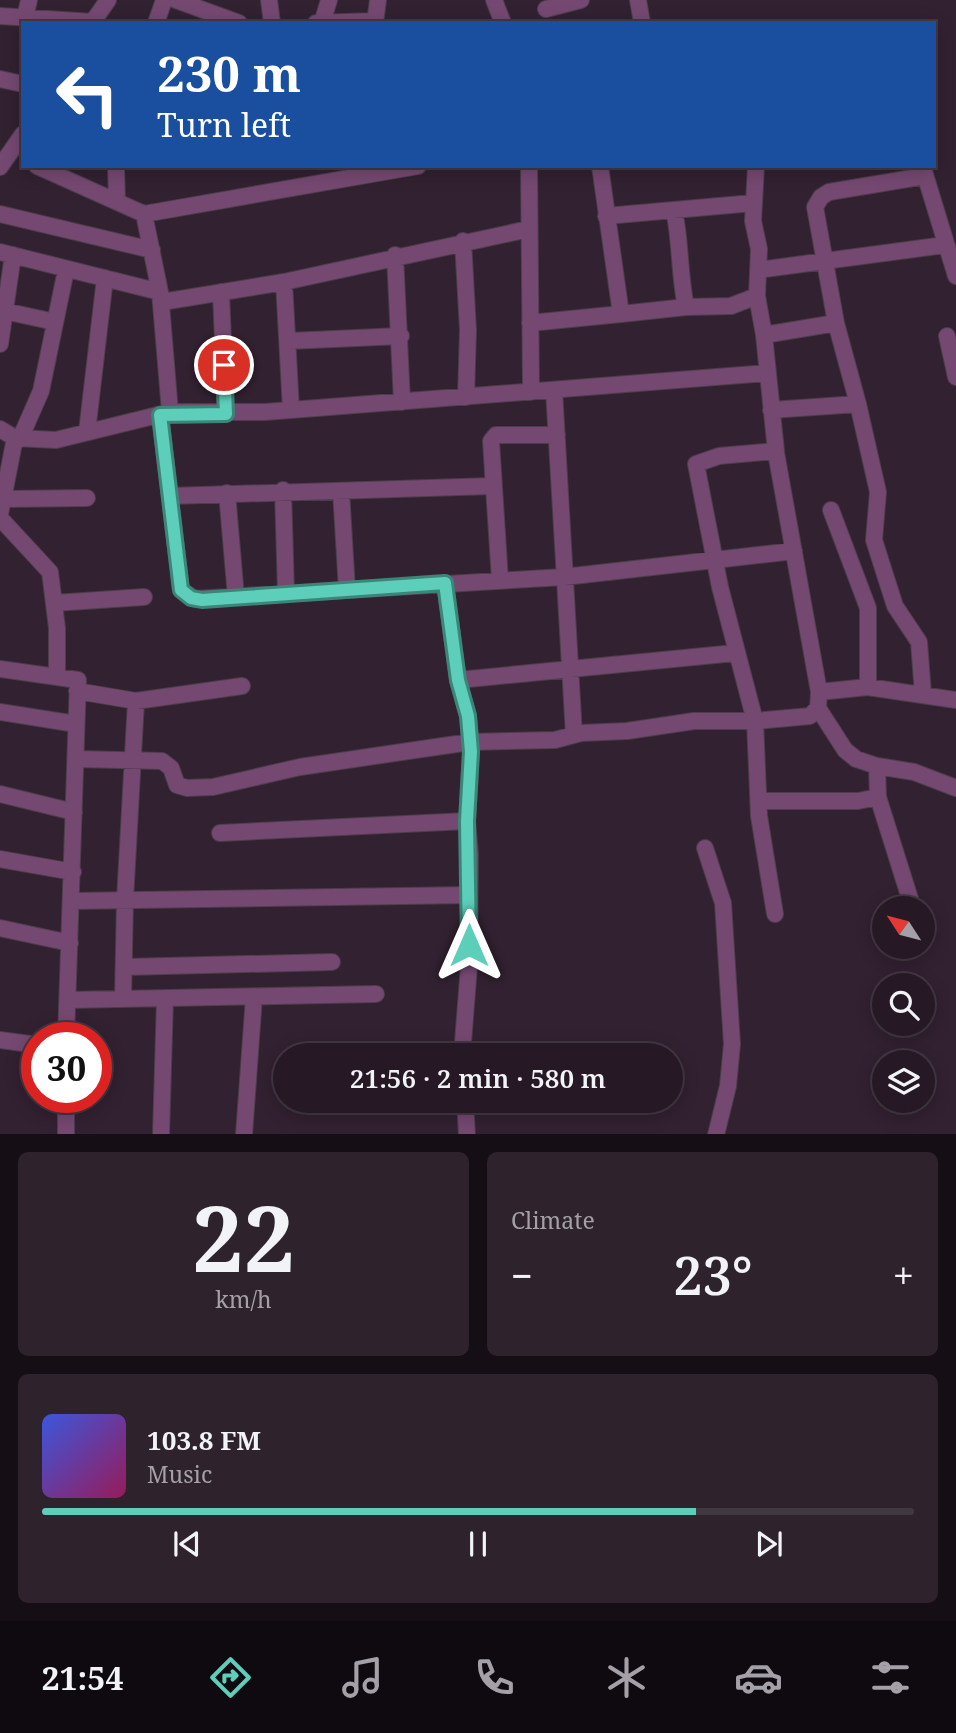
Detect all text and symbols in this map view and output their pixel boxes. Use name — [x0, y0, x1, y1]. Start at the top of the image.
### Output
text: 230 m — [157, 40, 301, 106]
icon: left — [42, 49, 133, 140]
text: Turn left — [157, 103, 291, 146]
pin — [194, 335, 254, 395]
icon: arrive — [205, 346, 243, 384]
north arrow — [872, 896, 934, 959]
map controls — [872, 896, 935, 1113]
position arrow — [432, 908, 506, 982]
button: search — [872, 973, 935, 1036]
speed limit sign: 30 — [21, 1022, 112, 1113]
button: layers — [872, 1050, 935, 1113]
text: 21:56 · 2 min · 580 m — [350, 1060, 606, 1096]
text: 22 — [192, 1175, 295, 1299]
text: Climate — [511, 1204, 595, 1236]
text: 23° — [673, 1239, 753, 1310]
text: − — [511, 1249, 533, 1301]
text: + — [893, 1249, 914, 1301]
text: km/h — [215, 1283, 272, 1315]
text: 103.8 FM — [147, 1422, 261, 1458]
text: Music — [147, 1458, 212, 1490]
icon: previous — [168, 1525, 206, 1563]
icon: pause — [459, 1525, 497, 1563]
icon: next — [750, 1525, 788, 1563]
icon: directions — [206, 1653, 255, 1702]
icon: music — [338, 1653, 387, 1702]
icon: phone — [470, 1653, 519, 1702]
icon: climate — [602, 1653, 651, 1702]
icon: car — [734, 1653, 783, 1702]
icon: filters — [866, 1653, 915, 1702]
text: 21:54 — [41, 1656, 123, 1699]

